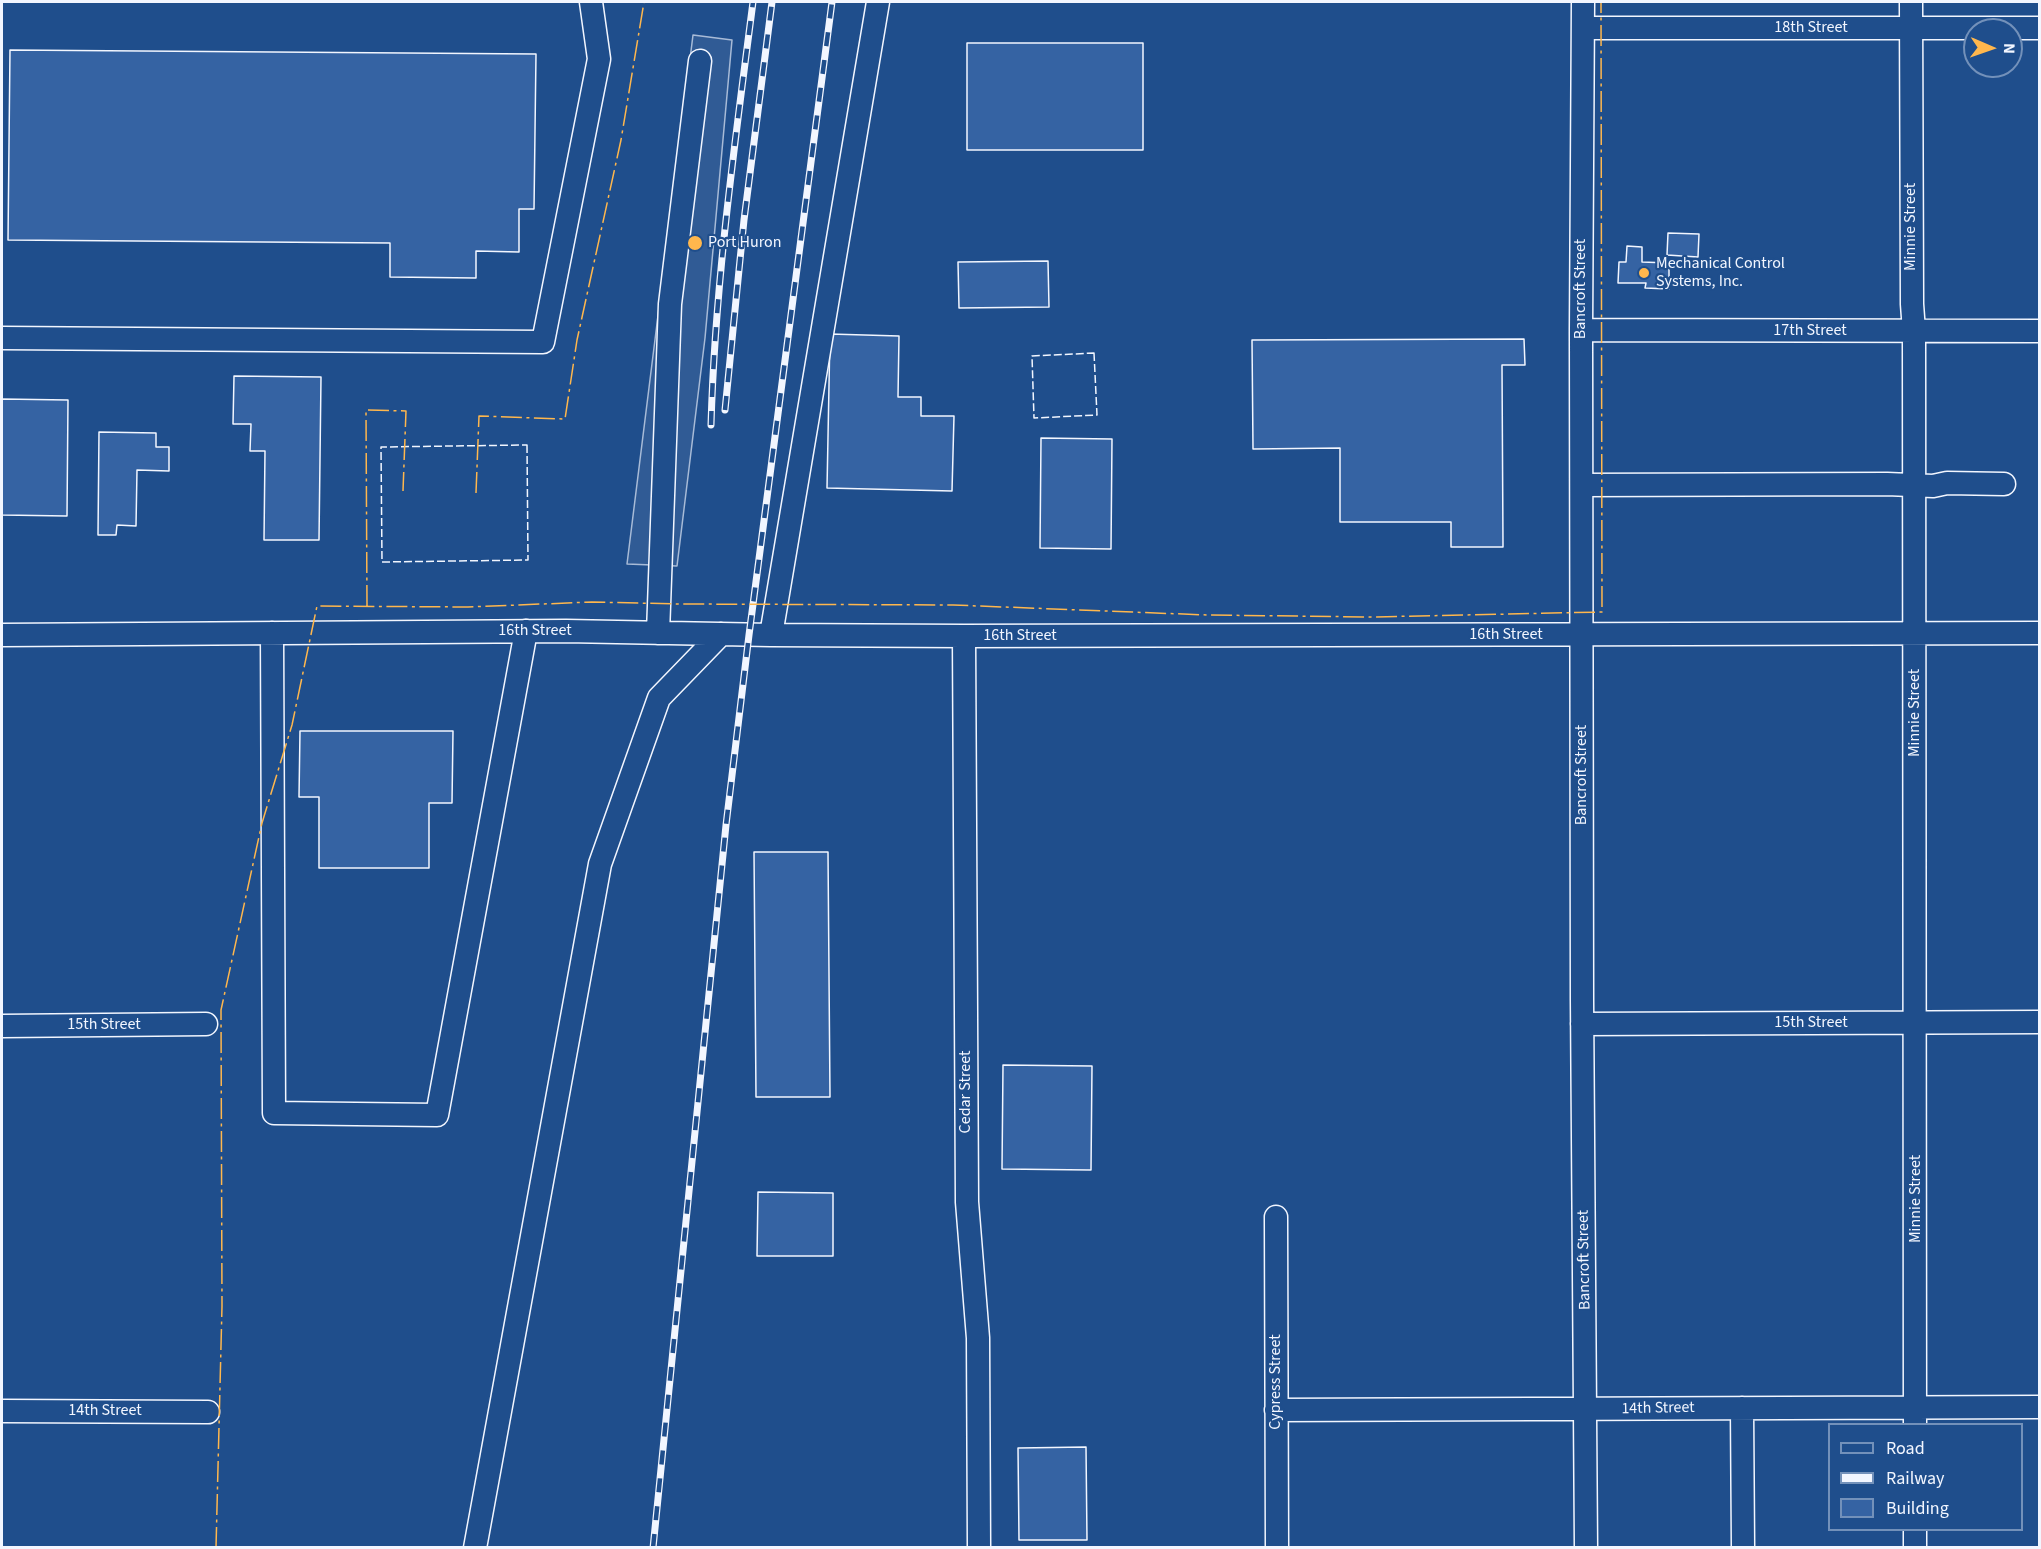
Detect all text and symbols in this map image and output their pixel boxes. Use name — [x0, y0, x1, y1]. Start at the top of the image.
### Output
street label: 18th Street — [1774, 18, 1848, 38]
north arrow — [1963, 18, 2023, 78]
text: N — [1998, 43, 2020, 54]
street label: Minnie Street — [1901, 183, 1921, 271]
place label: Port Huron — [708, 233, 781, 253]
marker: Port Huron — [686, 234, 704, 252]
street label: Bancroft Street — [1571, 239, 1591, 339]
place label: Mechanical Control Systems, Inc. — [1656, 254, 1785, 292]
marker: Mechanical Control Systems, Inc. — [1637, 266, 1651, 280]
street label: 17th Street — [1773, 321, 1847, 341]
street label: 16th Street — [498, 621, 572, 641]
street label: 16th Street — [1469, 625, 1543, 645]
street label: 16th Street — [983, 626, 1057, 646]
street label: Minnie Street — [1905, 669, 1925, 757]
street label: Bancroft Street — [1572, 725, 1592, 825]
street label: 15th Street — [1774, 1013, 1848, 1033]
street label: 15th Street — [67, 1015, 141, 1035]
street label: Cedar Street — [956, 1051, 976, 1133]
street label: Minnie Street — [1906, 1155, 1926, 1243]
street label: Bancroft Street — [1575, 1210, 1595, 1310]
street label: Cypress Street — [1266, 1334, 1286, 1430]
street label: 14th Street — [1621, 1399, 1695, 1419]
street label: 14th Street — [68, 1401, 142, 1421]
legend — [1828, 1423, 2023, 1531]
text: Road — [1886, 1436, 1925, 1461]
text: Railway — [1886, 1466, 1945, 1491]
text: Building — [1886, 1496, 1949, 1521]

